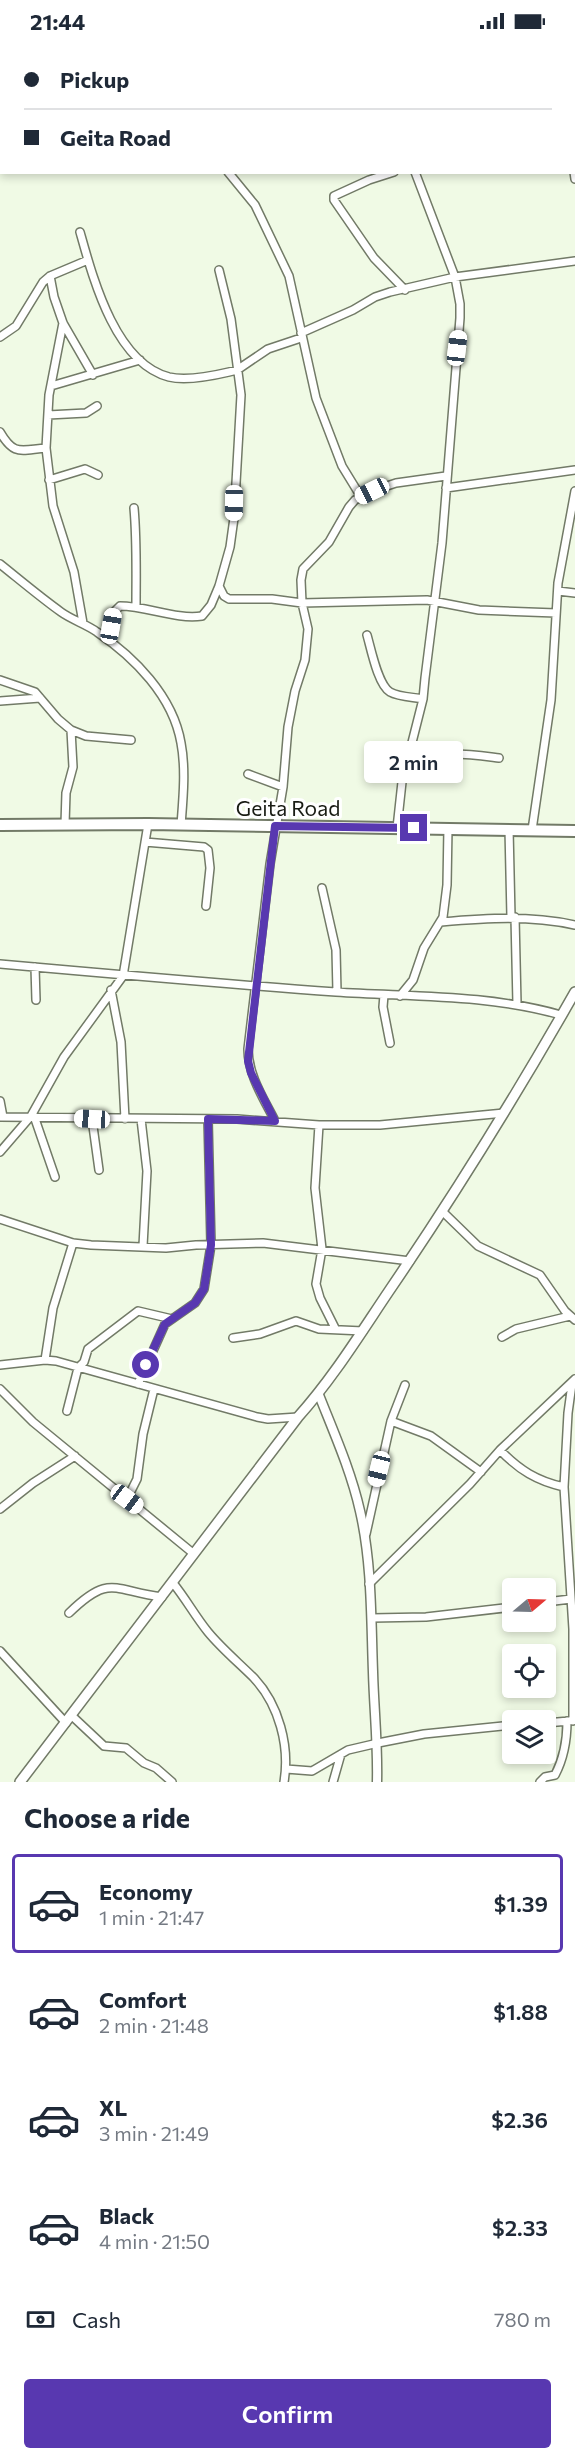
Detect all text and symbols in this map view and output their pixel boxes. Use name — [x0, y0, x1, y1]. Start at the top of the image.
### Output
text: 21:44 — [30, 8, 85, 35]
text: Pickup — [60, 66, 129, 93]
text: Geita Road — [60, 124, 171, 151]
car — [446, 329, 468, 367]
car — [352, 475, 392, 507]
car — [225, 485, 243, 521]
car — [99, 607, 123, 645]
callout: 2 min — [364, 741, 464, 783]
text: 2 min — [389, 750, 438, 774]
street label: Geita Road — [236, 795, 340, 820]
route end — [400, 814, 427, 841]
car — [74, 1109, 110, 1129]
route start — [132, 1351, 159, 1378]
car — [366, 1449, 392, 1489]
car — [107, 1481, 147, 1517]
north arrow — [502, 1578, 556, 1632]
map controls — [502, 1578, 556, 1764]
button: locate — [502, 1644, 556, 1698]
button: layers — [502, 1710, 556, 1764]
text: Choose a ride — [24, 1801, 190, 1834]
icon: car — [27, 1877, 81, 1931]
text: Economy — [99, 1878, 193, 1905]
text: $1.39 — [494, 1890, 548, 1917]
text: 1 min · 21:47 — [99, 1905, 204, 1929]
icon: car — [27, 1985, 81, 2039]
text: Comfort — [99, 1986, 187, 2013]
text: $1.88 — [493, 1998, 548, 2025]
text: 2 min · 21:48 — [99, 2013, 209, 2037]
icon: car — [27, 2093, 81, 2147]
text: XL — [99, 2094, 127, 2121]
text: $2.36 — [491, 2106, 548, 2133]
text: 3 min · 21:49 — [99, 2121, 209, 2145]
icon: car — [27, 2201, 81, 2255]
text: Black — [99, 2202, 154, 2229]
text: $2.33 — [492, 2214, 548, 2241]
text: 4 min · 21:50 — [99, 2229, 210, 2253]
icon: cash — [24, 2303, 57, 2336]
text: Cash — [72, 2306, 121, 2333]
text: 780 m — [494, 2307, 551, 2331]
button: Confirm — [24, 2379, 551, 2448]

